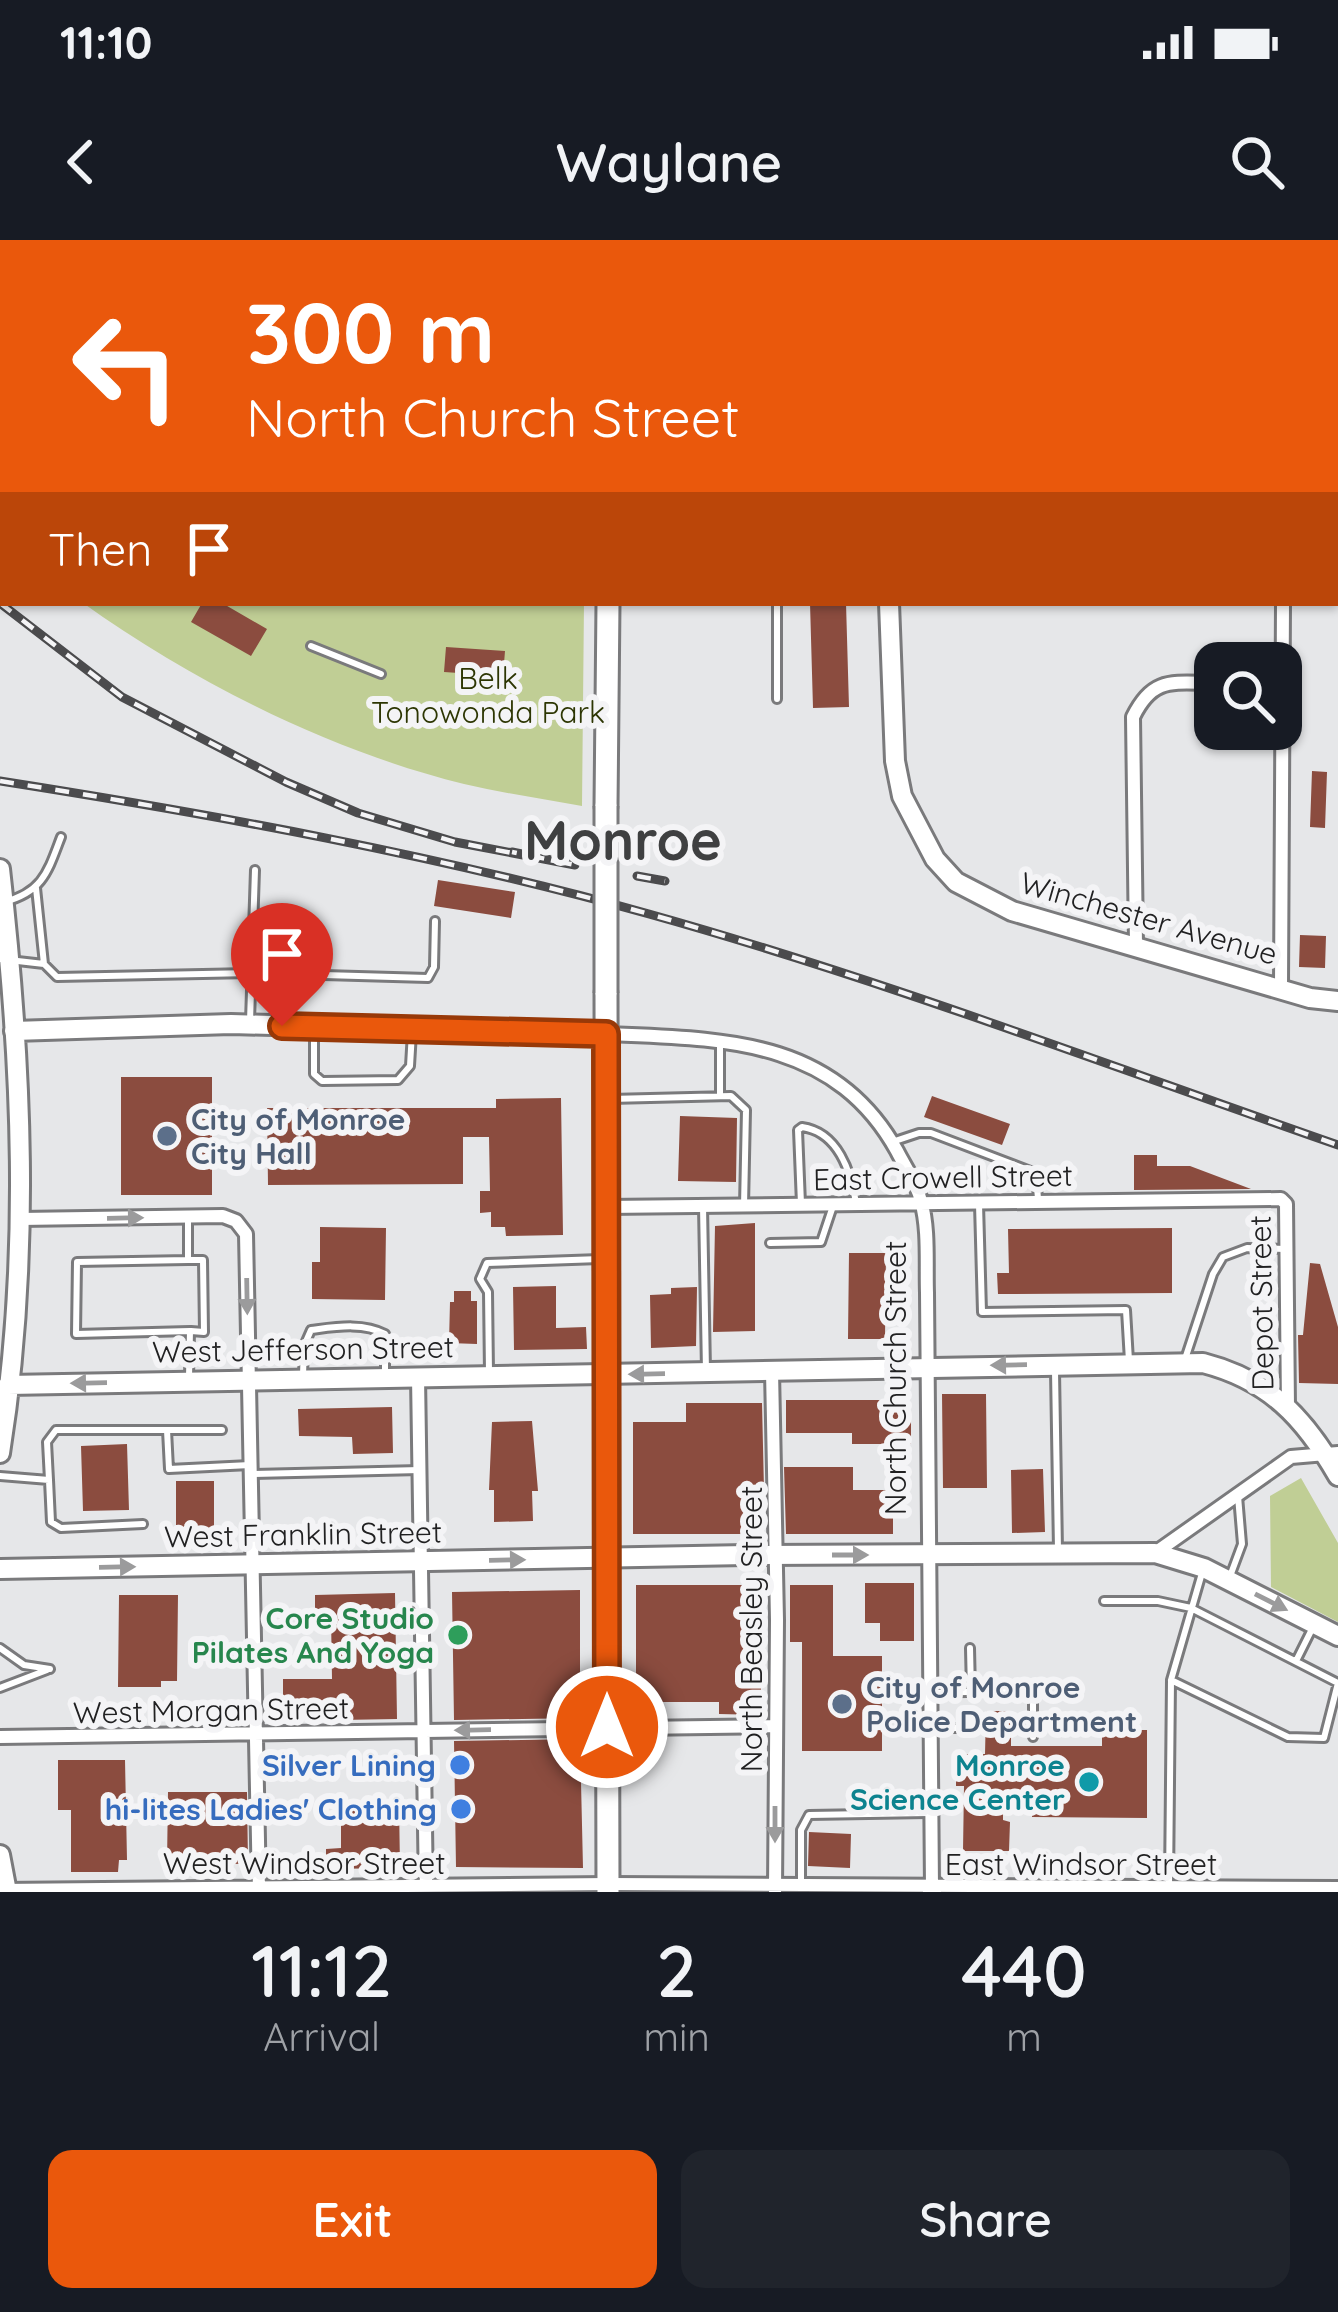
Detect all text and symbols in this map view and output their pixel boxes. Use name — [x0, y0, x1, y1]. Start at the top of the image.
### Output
text: 11:10 — [60, 14, 152, 70]
text: Waylane — [556, 128, 782, 196]
icon: back — [48, 129, 114, 195]
icon: search — [1224, 129, 1290, 195]
text: 300 m — [246, 279, 495, 384]
icon: left — [48, 288, 204, 444]
text: North Church Street — [246, 383, 740, 451]
icon: arrive — [176, 516, 242, 582]
text: Then — [48, 521, 152, 577]
map controls — [1194, 642, 1302, 750]
button: search — [1194, 642, 1302, 750]
park label: Belk Tonowonda Park — [371, 659, 605, 731]
district label: Monroe — [524, 806, 722, 874]
street label: Winchester Avenue — [1016, 863, 1282, 973]
pin — [231, 903, 333, 1026]
icon: arrive — [249, 921, 315, 987]
place label: City of Monroe City Hall — [191, 1100, 405, 1172]
marker: City of Monroe City Hall — [154, 1123, 180, 1149]
street label: East Crowell Street — [813, 1156, 1073, 1198]
one-way arrow — [107, 1208, 145, 1228]
street label: Depot Street — [1240, 1215, 1282, 1391]
street label: North Church Street — [876, 1241, 914, 1515]
one-way arrow — [237, 1278, 256, 1316]
street label: West Jefferson Street — [152, 1327, 454, 1371]
one-way arrow — [989, 1355, 1027, 1374]
one-way arrow — [627, 1364, 665, 1383]
one-way arrow — [69, 1373, 107, 1392]
street label: North Beasley Street — [732, 1486, 770, 1772]
street label: West Franklin Street — [164, 1513, 442, 1555]
one-way arrow — [832, 1545, 870, 1565]
one-way arrow — [489, 1551, 527, 1570]
one-way arrow — [99, 1557, 137, 1576]
one-way arrow — [1254, 1591, 1289, 1611]
place label: Core Studio Pilates And Yoga — [192, 1599, 434, 1671]
marker: Core Studio Pilates And Yoga — [445, 1622, 471, 1648]
position arrow — [544, 1664, 670, 1790]
place label: City of Monroe Police Department — [866, 1668, 1137, 1740]
street label: West Morgan Street — [73, 1689, 349, 1731]
marker: City of Monroe Police Department — [829, 1691, 855, 1717]
one-way arrow — [453, 1720, 491, 1739]
place label: Silver Lining — [262, 1746, 436, 1784]
place label: Monroe Science Center — [850, 1746, 1065, 1818]
marker: Silver Lining — [447, 1752, 473, 1778]
marker: Monroe Science Center — [1076, 1769, 1102, 1795]
place label: hi-lites Ladies' Clothing — [105, 1790, 437, 1828]
marker: hi-lites Ladies' Clothing — [448, 1796, 474, 1822]
one-way arrow — [765, 1806, 785, 1844]
street label: West Windsor Street — [163, 1844, 445, 1882]
street label: East Windsor Street — [945, 1845, 1217, 1883]
text: 11:12 — [251, 1925, 392, 2015]
text: 2 — [656, 1925, 697, 2015]
text: 440 — [961, 1925, 1087, 2015]
text: Arrival — [263, 2012, 380, 2061]
text: min — [643, 2012, 710, 2061]
text: m — [1006, 2012, 1042, 2061]
button: Exit — [48, 2150, 657, 2288]
button: Share — [681, 2150, 1290, 2288]

